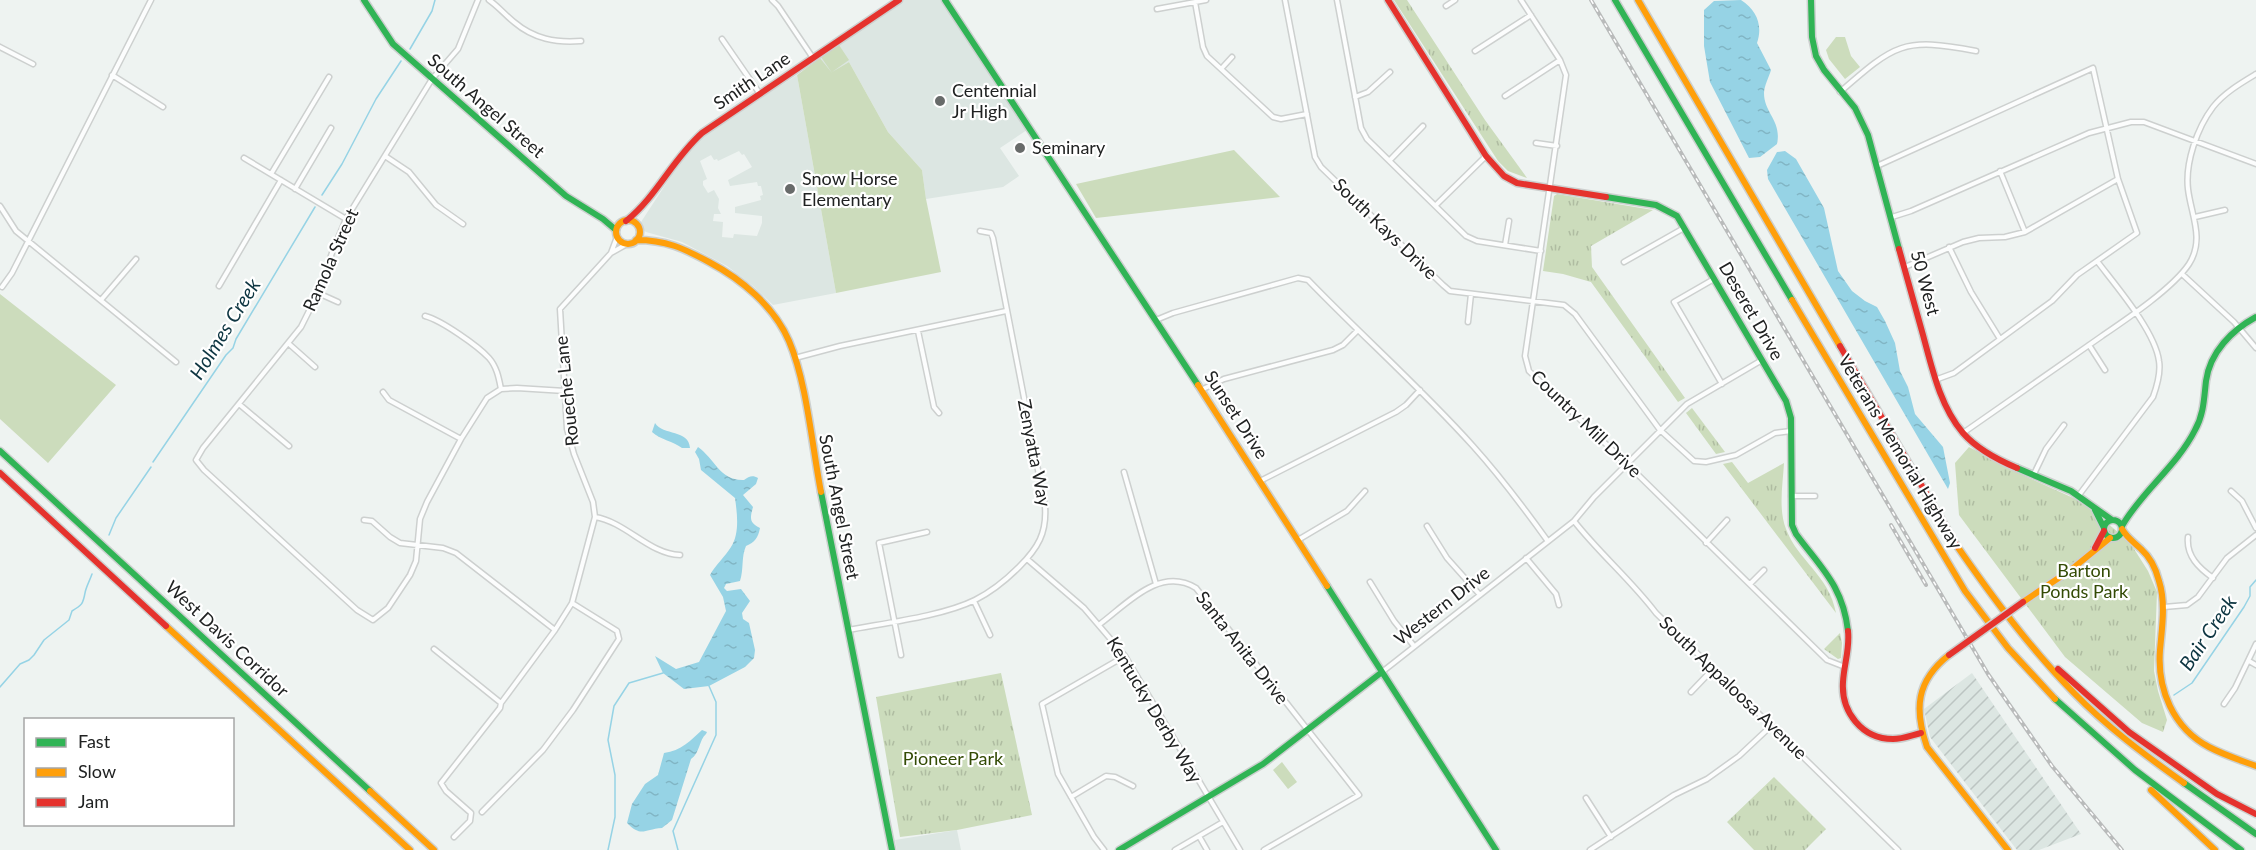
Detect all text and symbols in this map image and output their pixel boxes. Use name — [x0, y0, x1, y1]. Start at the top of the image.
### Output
street label: Smith Lane — [709, 47, 794, 114]
street label: South Angel Street — [424, 49, 550, 162]
place label: Centennial Jr High — [952, 79, 1037, 122]
marker: Centennial Jr High — [933, 94, 947, 108]
place label: Seminary — [1032, 136, 1106, 158]
marker: Seminary — [1013, 141, 1027, 155]
place label: Snow Horse Elementary — [802, 167, 898, 210]
street label: South Kays Drive — [1329, 173, 1442, 283]
marker: Snow Horse Elementary — [783, 182, 797, 196]
street label: Ramola Street — [298, 204, 363, 314]
street label: 50 West — [1907, 248, 1945, 318]
street label: Deseret Drive — [1715, 257, 1789, 364]
water label: Holmes Creek — [184, 273, 265, 383]
street label: Roueche Lane — [549, 335, 583, 447]
street label: Veterans Memorial Highway — [1834, 350, 1968, 553]
street label: Country Mill Drive — [1527, 365, 1647, 482]
street label: Sunset Drive — [1200, 366, 1274, 463]
street label: Zenyatta Way — [1014, 397, 1056, 509]
street label: South Angel Street — [815, 432, 865, 582]
park label: Barton Ponds Park — [2040, 559, 2129, 602]
street label: Western Drive — [1389, 561, 1493, 649]
street label: West Davis Corridor — [161, 575, 294, 701]
street label: Santa Anita Drive — [1192, 586, 1294, 708]
water label: Bair Creek — [2173, 590, 2241, 675]
street label: South Appaloosa Avenue — [1655, 611, 1812, 764]
street label: Kentucky Derby Way — [1103, 632, 1208, 787]
legend — [24, 718, 234, 826]
text: Fast — [78, 730, 111, 752]
park label: Pioneer Park — [903, 747, 1004, 769]
text: Slow — [78, 760, 116, 782]
text: Jam — [78, 790, 109, 812]

